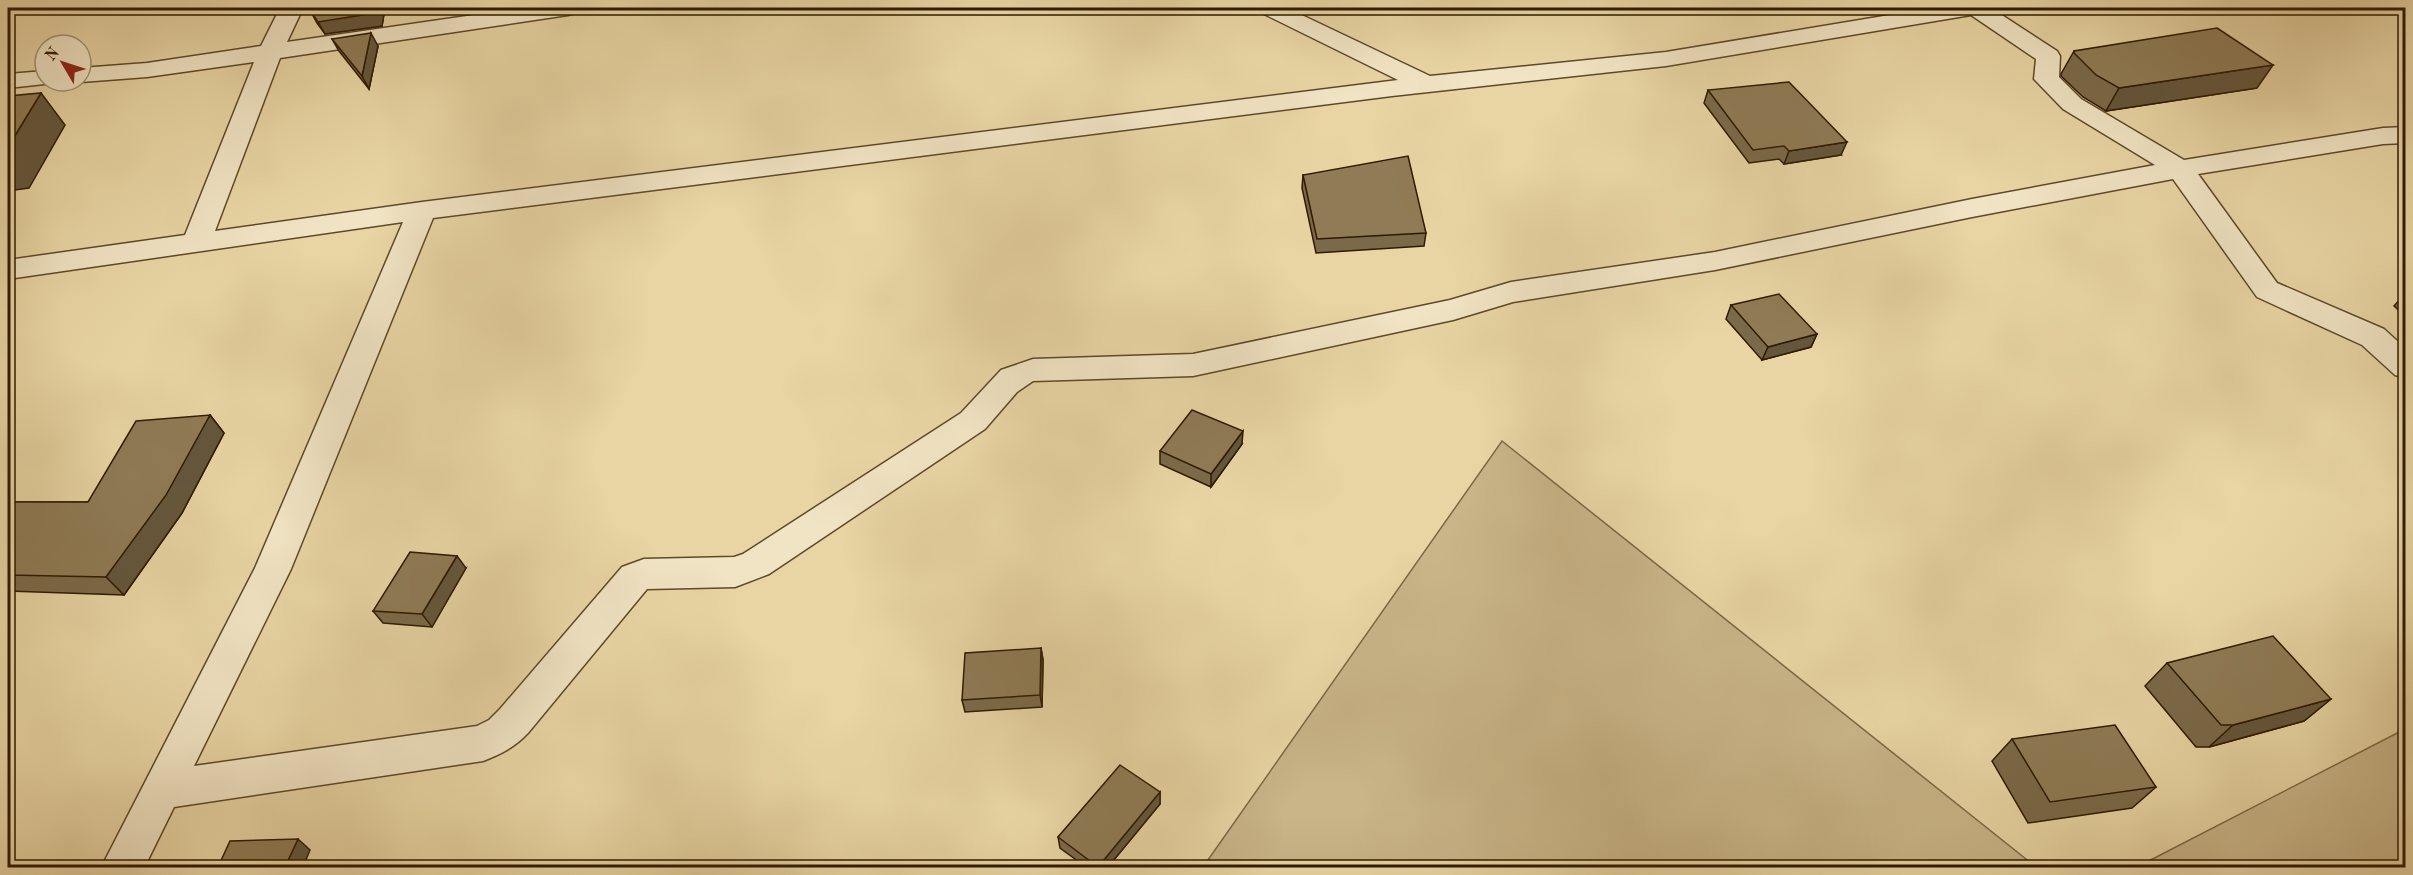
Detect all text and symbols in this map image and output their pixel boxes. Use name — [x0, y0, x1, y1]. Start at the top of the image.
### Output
north arrow — [33, 33, 93, 93]
text: N — [43, 44, 63, 65]

